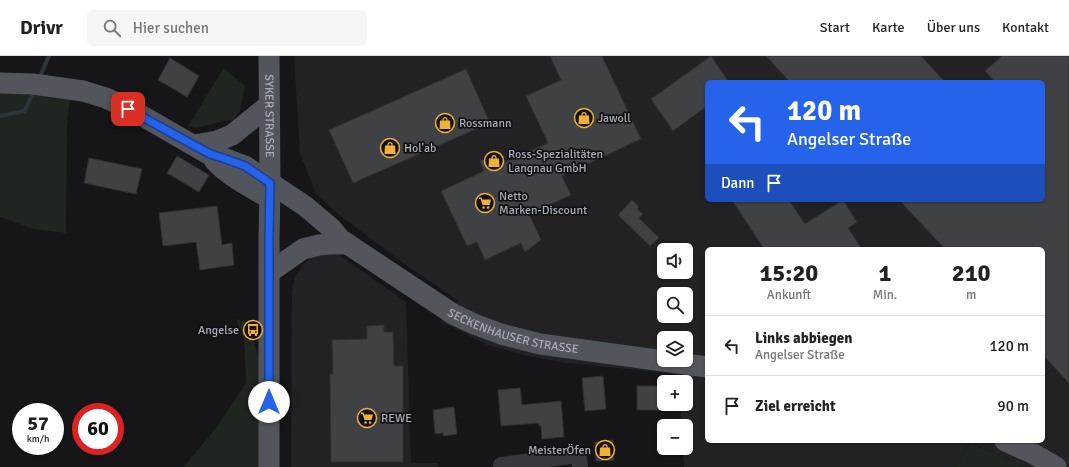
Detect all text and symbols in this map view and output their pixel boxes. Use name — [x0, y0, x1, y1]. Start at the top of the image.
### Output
search box — [87, 10, 367, 46]
text: Drivr — [20, 16, 63, 40]
icon: search — [101, 17, 123, 39]
text: Hier suchen — [133, 19, 209, 37]
text: Start — [820, 19, 850, 36]
text: Karte — [872, 19, 905, 36]
text: Über uns — [927, 19, 980, 36]
text: Kontakt — [1002, 19, 1049, 36]
street label: SYKER STRASSE — [261, 74, 277, 158]
pin — [111, 92, 145, 126]
text: 120 m — [787, 94, 861, 128]
icon: left — [721, 96, 773, 148]
icon: arrive — [117, 98, 139, 120]
shop icon: Jawoll — [573, 107, 595, 129]
place label: Jawoll — [598, 111, 631, 126]
shop icon: Rossmann — [434, 112, 456, 134]
place label: Rossmann — [459, 116, 512, 131]
text: Angelser Straße — [787, 128, 911, 150]
shop icon: Hol'ab — [379, 137, 401, 159]
place label: Hol'ab — [404, 141, 436, 156]
place label: Ross-Spezialitäten Langnau GmbH — [508, 147, 603, 176]
shop icon: Ross-Spezialitäten Langnau GmbH — [483, 150, 505, 172]
icon: arrive — [763, 172, 785, 194]
text: Dann — [721, 174, 755, 192]
place label: Netto Marken-Discount — [499, 189, 587, 218]
supermarket icon: Netto Marken-Discount — [474, 192, 496, 214]
map controls — [657, 243, 693, 455]
button: sound — [657, 243, 693, 279]
text: 15:20 — [759, 258, 818, 288]
text: 1 — [879, 258, 891, 288]
text: 210 — [952, 258, 991, 288]
button: search — [657, 287, 693, 323]
text: Ankunft — [767, 287, 811, 303]
text: Min. — [873, 287, 897, 303]
text: m — [966, 287, 976, 303]
street label: SECKENHAUSER STRASSE — [444, 305, 580, 357]
bus stop icon: Angelse — [242, 319, 264, 341]
place label: Angelse — [198, 323, 239, 338]
text: Links abbiegen — [755, 329, 852, 347]
button: layers — [657, 331, 693, 367]
icon: left — [721, 335, 743, 357]
text: 120 m — [989, 337, 1029, 355]
text: Angelser Straße — [755, 347, 845, 363]
button: + — [657, 375, 693, 411]
position arrow — [248, 381, 290, 423]
icon: arrive — [721, 395, 743, 417]
text: Ziel erreicht — [755, 397, 836, 415]
text: 90 m — [998, 397, 1029, 415]
speed limit sign: 60 — [72, 403, 124, 455]
supermarket icon: REWE — [356, 407, 378, 429]
text: 57 — [27, 411, 49, 436]
place label: REWE — [381, 411, 412, 426]
button: − — [657, 419, 693, 455]
text: km/h — [27, 433, 49, 445]
shop icon: MeisterÖfen — [594, 439, 616, 461]
place label: MeisterÖfen — [528, 443, 591, 458]

